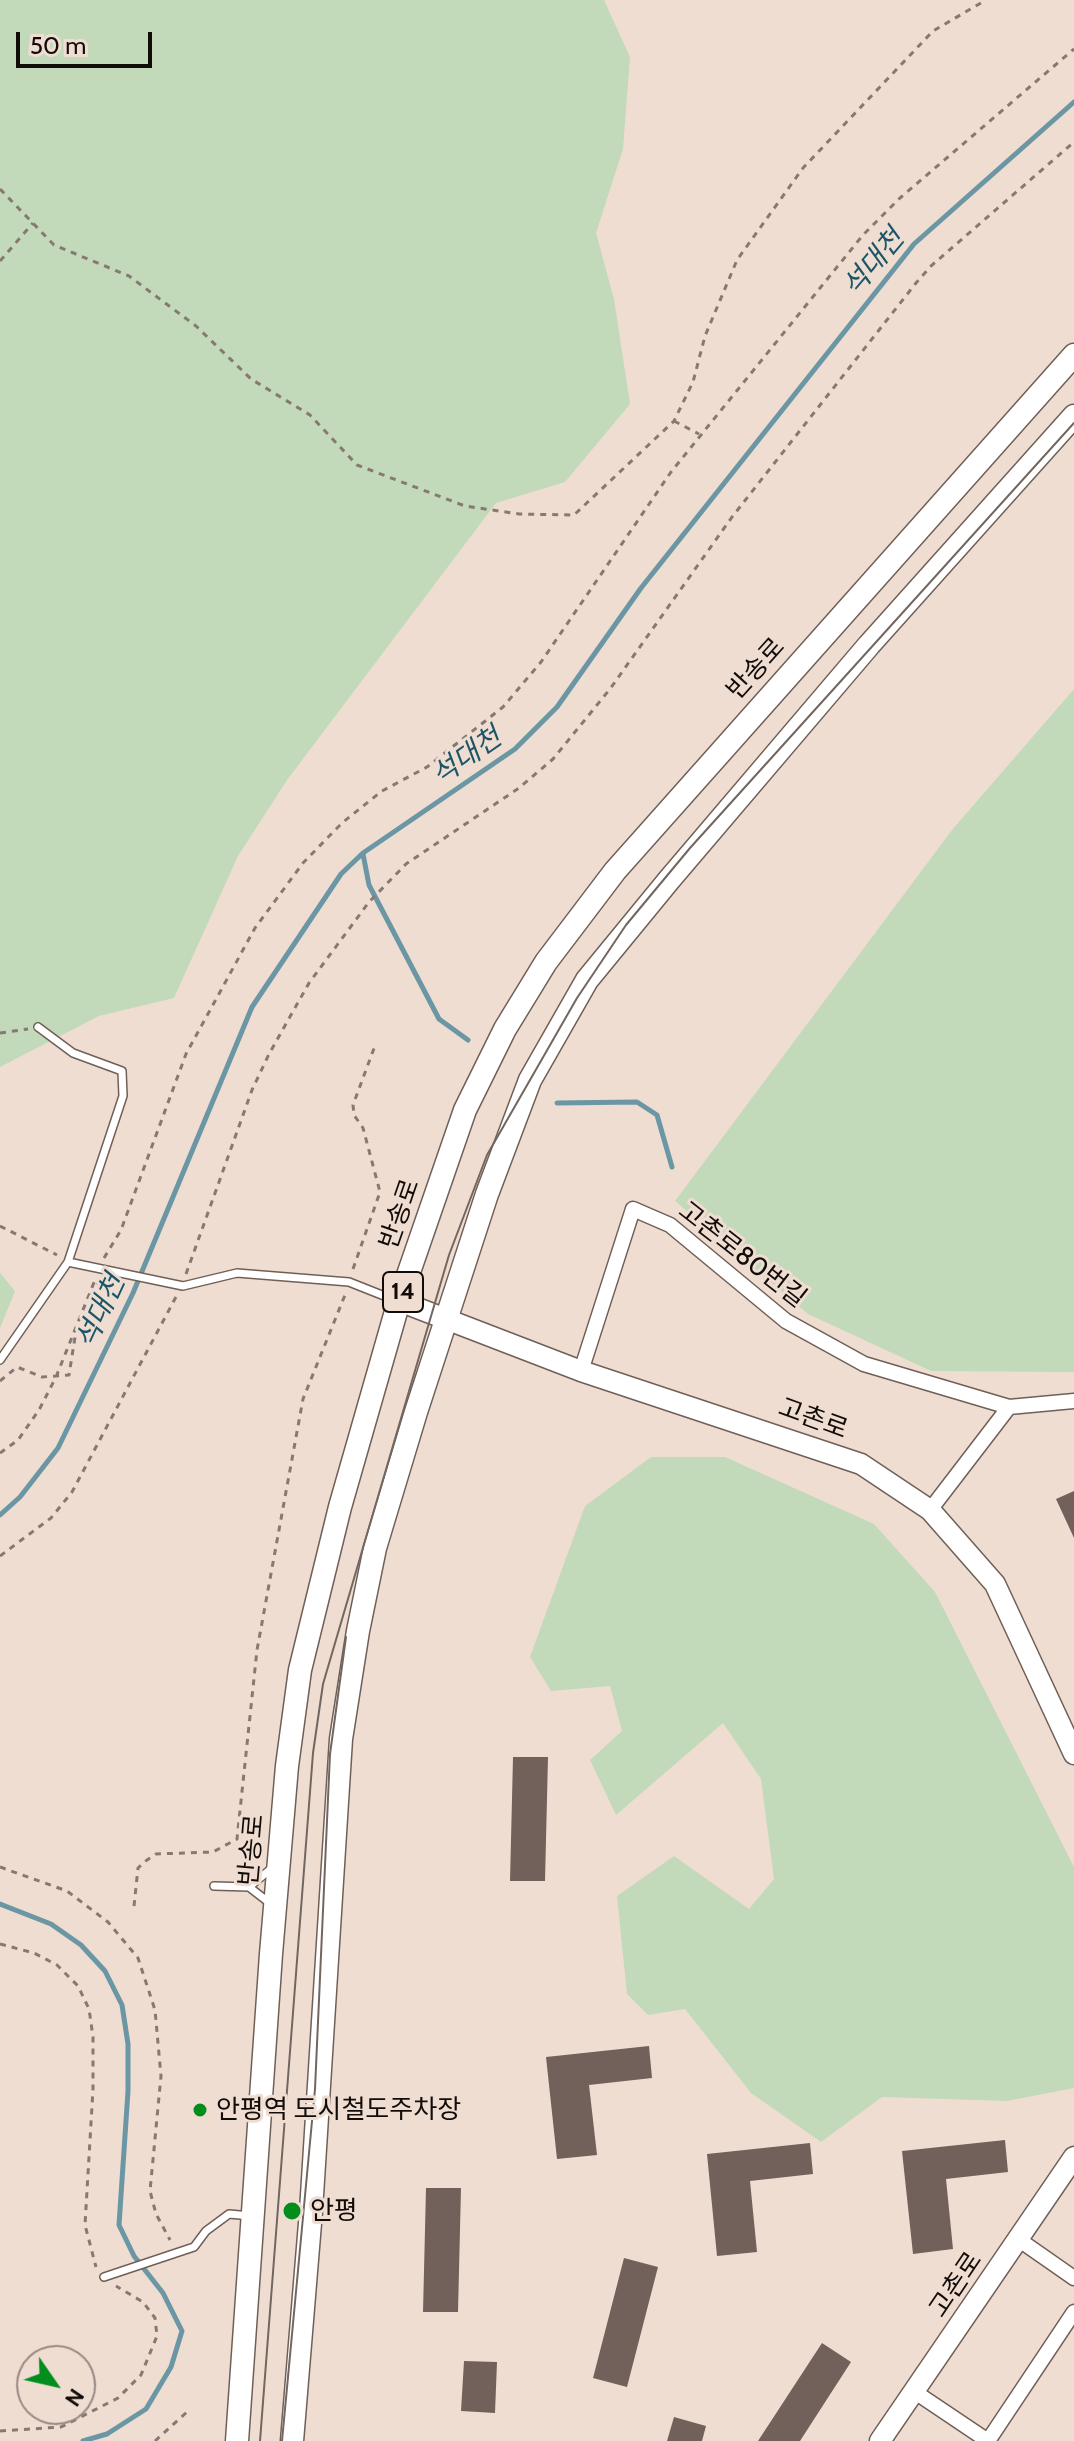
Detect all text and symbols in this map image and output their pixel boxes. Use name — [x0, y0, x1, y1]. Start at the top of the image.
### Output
scale bar — [20, 16, 156, 66]
text: 50 m — [30, 31, 86, 60]
water label: 석대천 — [836, 223, 912, 303]
street label: 반송로 — [720, 632, 792, 706]
water label: 석대천 — [426, 721, 508, 793]
street label: 반송로 — [374, 1175, 426, 1253]
street label: 고촌로80번길 — [672, 1195, 812, 1315]
water label: 석대천 — [69, 1270, 133, 1354]
road number: 14 — [383, 1272, 423, 1312]
street label: 고촌로 — [774, 1392, 852, 1446]
street label: 반송로 — [233, 1813, 271, 1887]
place label: 안평역 도시철도주차장 — [216, 2094, 461, 2126]
marker: 안평역 도시철도주차장 — [191, 2101, 209, 2119]
place label: 안평 — [310, 2195, 358, 2227]
marker: 안평 — [281, 2200, 303, 2222]
street label: 고촌로 — [923, 2247, 989, 2323]
north arrow — [16, 2345, 96, 2425]
text: N — [59, 2384, 90, 2412]

